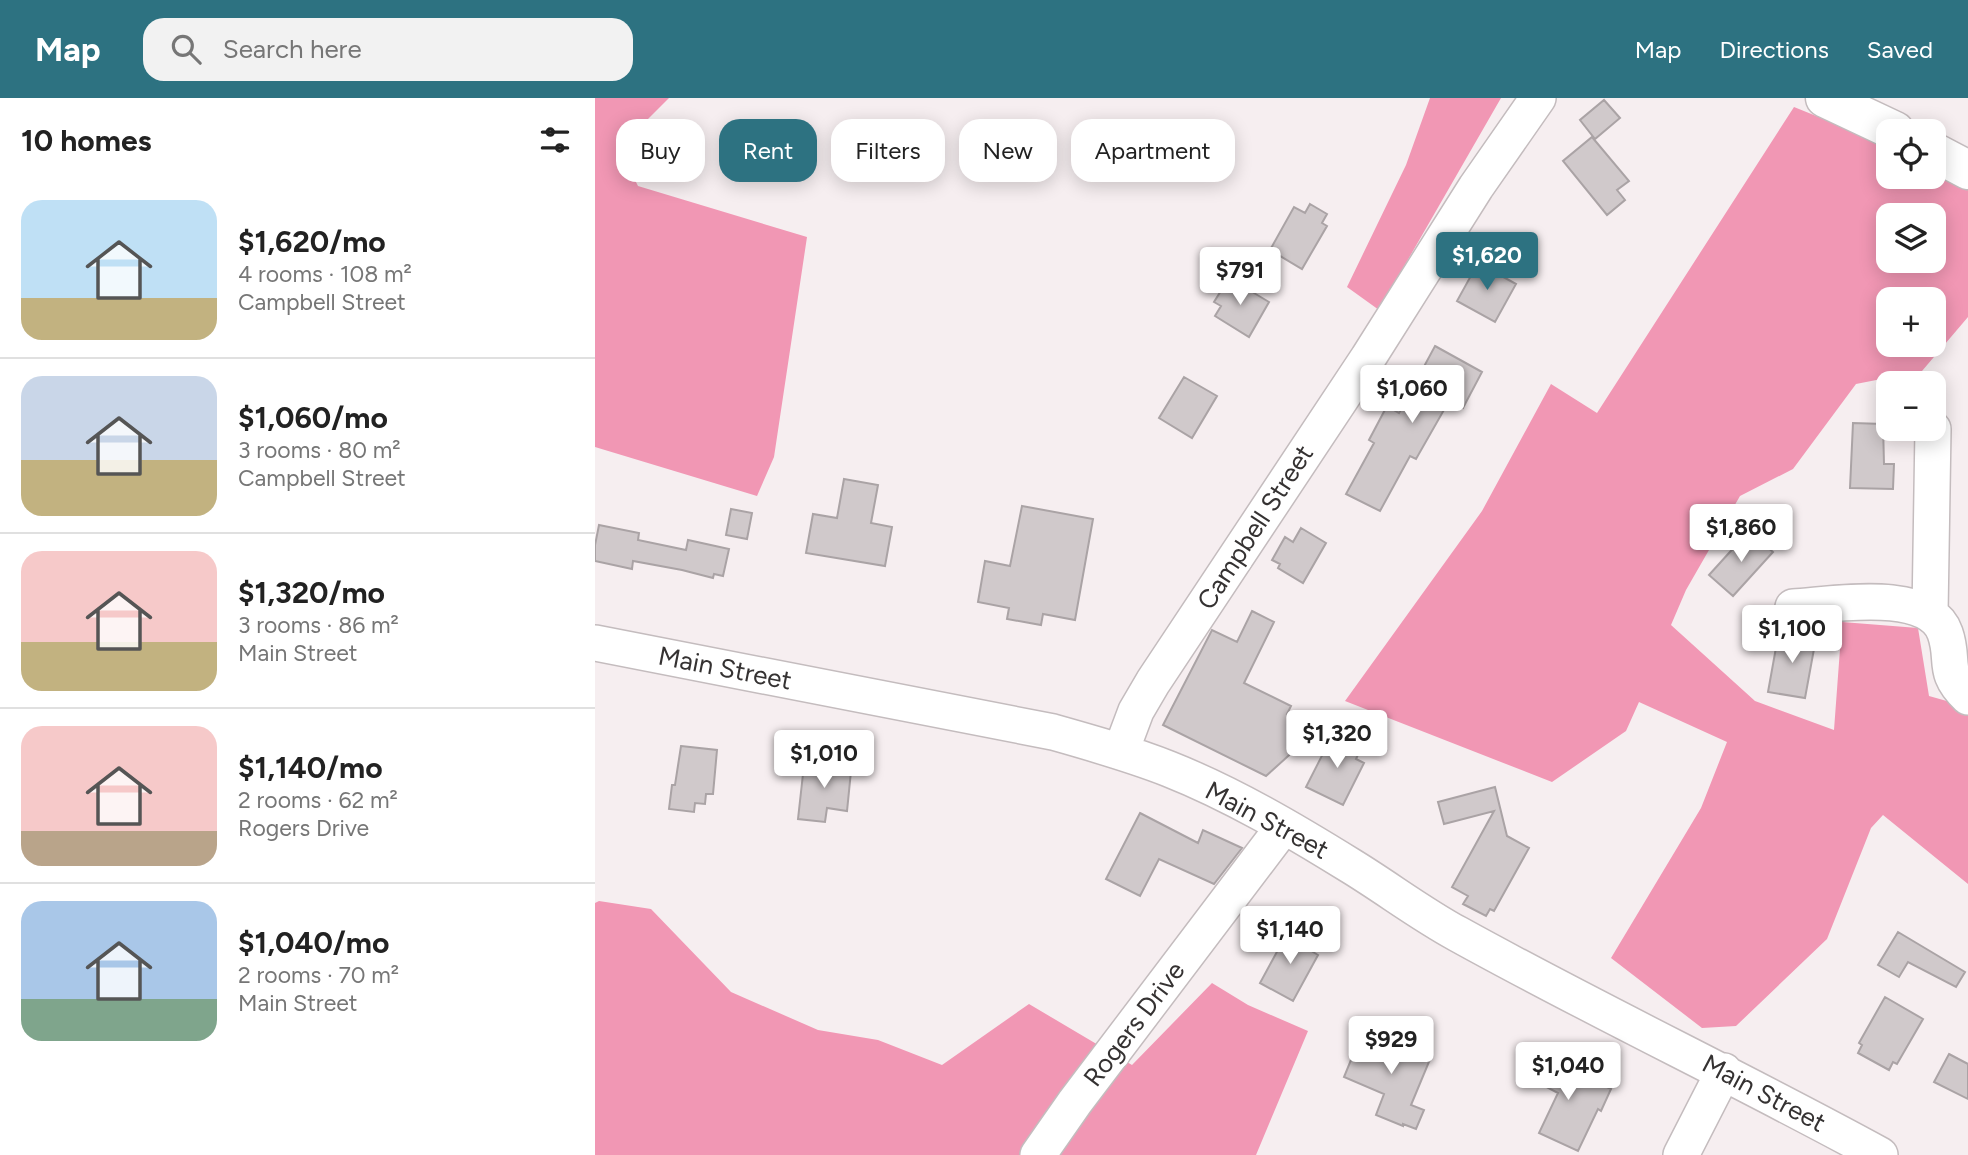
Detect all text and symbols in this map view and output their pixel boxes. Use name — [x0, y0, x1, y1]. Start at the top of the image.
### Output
search box — [143, 18, 633, 81]
text: Map — [35, 30, 101, 69]
icon: search — [167, 30, 205, 68]
text: Search here — [223, 33, 362, 65]
text: Map — [1635, 35, 1681, 64]
text: Directions — [1719, 35, 1829, 64]
text: Saved — [1867, 35, 1933, 64]
chip: Buy — [616, 119, 705, 182]
chip: Rent — [719, 119, 817, 182]
chip: Filters — [831, 119, 945, 182]
chip: New — [959, 119, 1057, 182]
chip: Apartment — [1071, 119, 1235, 182]
map controls — [1876, 119, 1946, 441]
button: locate — [1876, 119, 1946, 189]
icon: filters — [536, 121, 574, 159]
text: 10 homes — [21, 122, 152, 159]
button: layers — [1876, 203, 1946, 273]
text: $1,620/mo — [238, 223, 386, 260]
icon: home — [77, 228, 161, 312]
pin: $1,620 — [1430, 232, 1544, 292]
text: $1,620 — [1452, 241, 1522, 269]
pin: $791 — [1199, 248, 1281, 307]
text: $791 — [1216, 256, 1264, 284]
text: 4 rooms · 108 m² — [238, 260, 412, 288]
button: + — [1876, 287, 1946, 357]
text: Campbell Street — [238, 288, 406, 316]
pin: $1,060 — [1355, 366, 1469, 425]
button: − — [1876, 371, 1946, 441]
text: $1,060 — [1376, 374, 1448, 402]
text: $1,060/mo — [238, 399, 388, 436]
icon: home — [77, 404, 161, 488]
text: 3 rooms · 80 m² — [238, 436, 401, 464]
street label: Campbell Street — [1190, 439, 1320, 615]
text: Campbell Street — [238, 464, 406, 492]
pin: $1,860 — [1684, 504, 1798, 564]
text: $1,860 — [1706, 513, 1776, 541]
text: $1,320/mo — [238, 574, 385, 611]
icon: home — [77, 579, 161, 663]
pin: $1,100 — [1735, 606, 1849, 665]
text: 3 rooms · 86 m² — [238, 611, 399, 639]
text: $1,100 — [1758, 614, 1826, 642]
text: Main Street — [238, 639, 357, 667]
street label: Main Street — [656, 639, 794, 697]
pin: $1,320 — [1280, 710, 1394, 770]
text: $1,320 — [1302, 719, 1372, 747]
pin: $1,010 — [767, 730, 881, 790]
text: $1,010 — [790, 739, 858, 767]
text: $1,140/mo — [238, 749, 383, 786]
icon: home — [77, 754, 161, 838]
street label: Main Street — [1200, 774, 1334, 866]
text: 2 rooms · 62 m² — [238, 786, 398, 814]
text: Rogers Drive — [238, 814, 369, 842]
pin: $1,140 — [1233, 906, 1347, 966]
text: $1,140 — [1256, 915, 1324, 943]
text: $1,040/mo — [238, 924, 389, 961]
icon: home — [77, 929, 161, 1013]
street label: Rogers Drive — [1077, 955, 1191, 1093]
text: 2 rooms · 70 m² — [238, 961, 399, 989]
text: Main Street — [238, 989, 357, 1017]
pin: $929 — [1350, 1016, 1432, 1076]
text: $929 — [1365, 1025, 1417, 1053]
pin: $1,040 — [1511, 1042, 1625, 1102]
street label: Main Street — [1697, 1047, 1831, 1139]
text: $1,040 — [1532, 1051, 1604, 1079]

